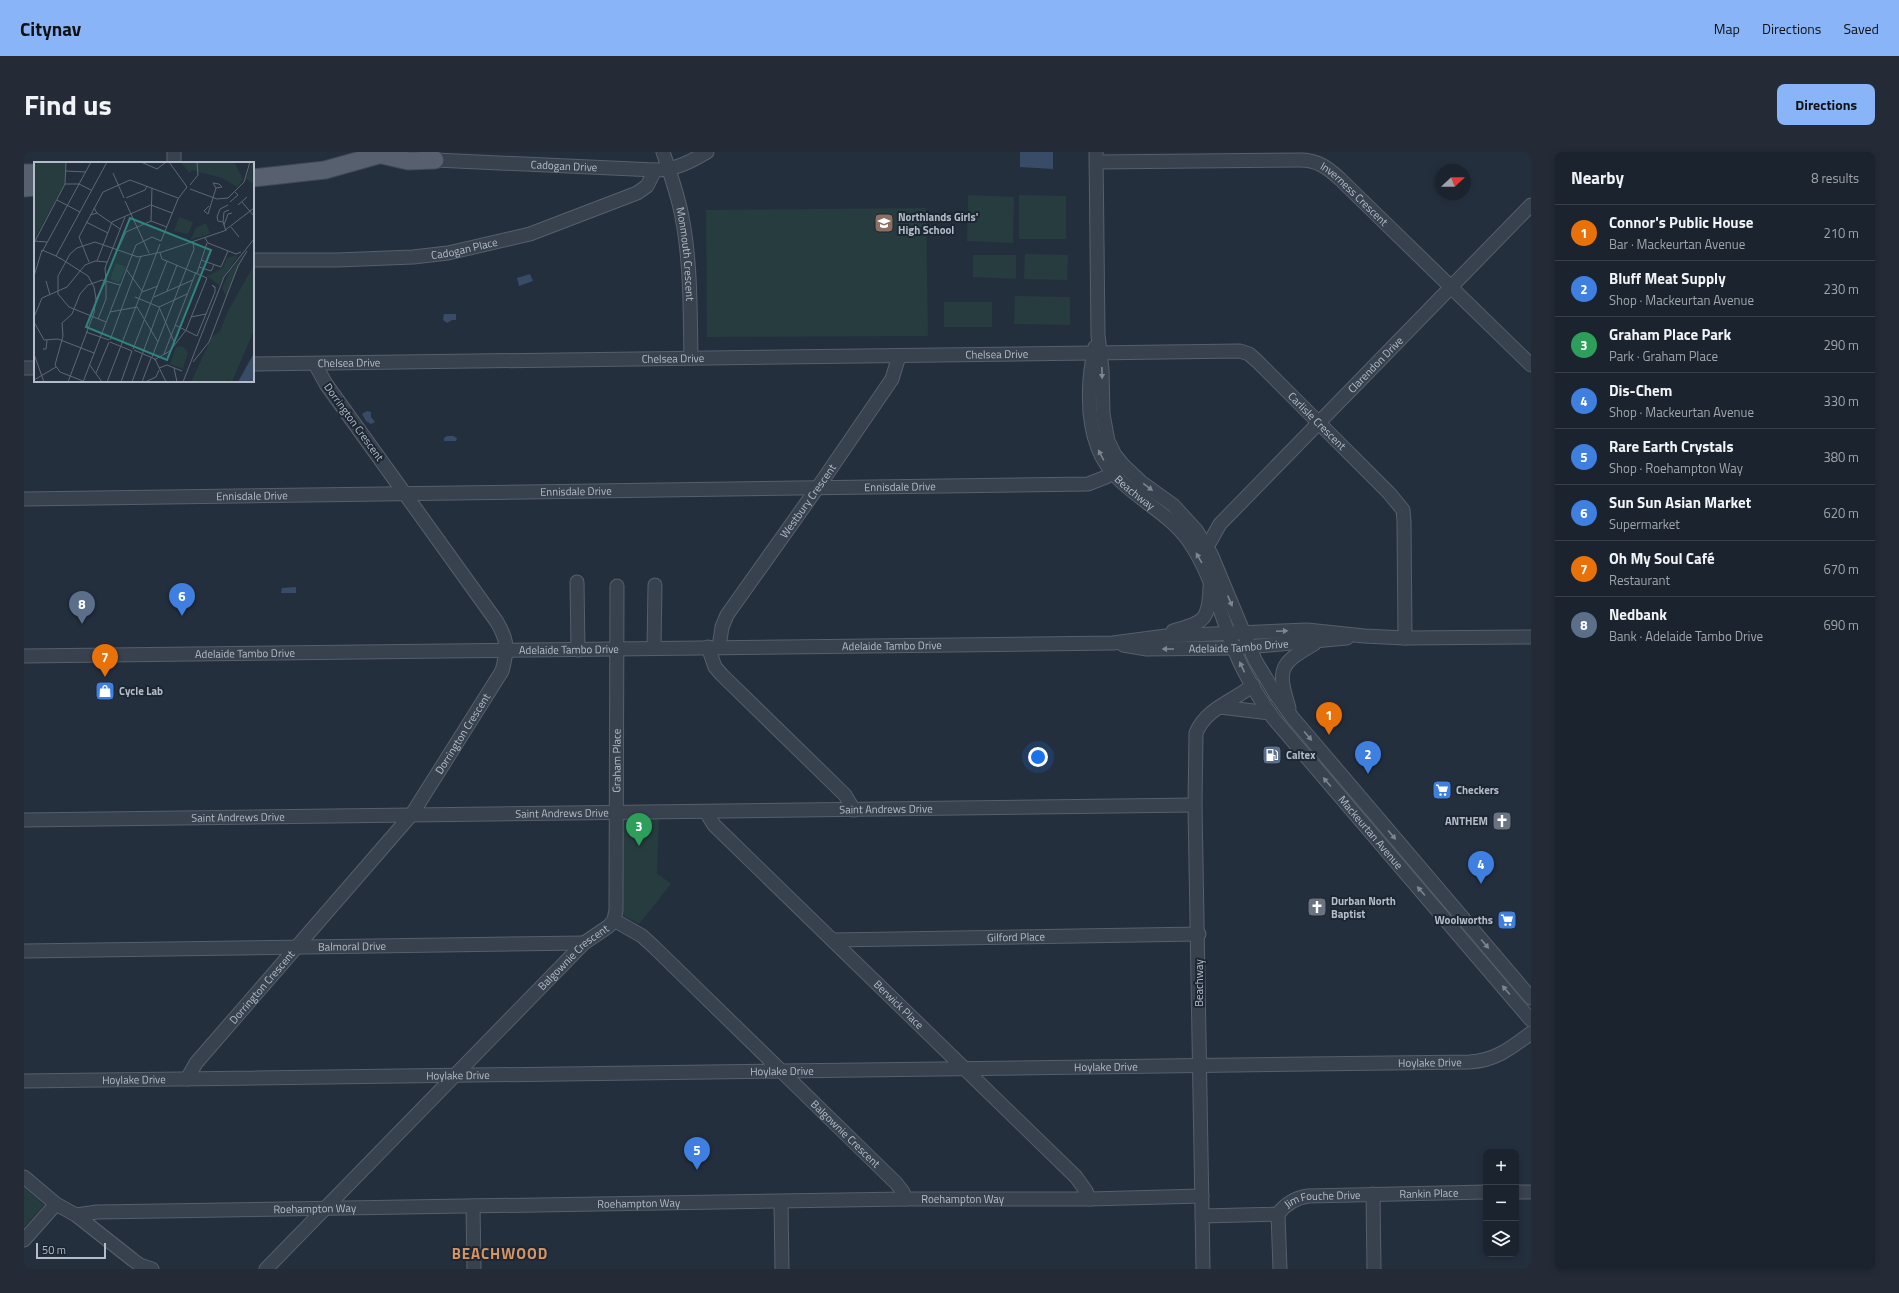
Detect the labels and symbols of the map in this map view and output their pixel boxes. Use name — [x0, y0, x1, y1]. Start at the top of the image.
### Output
street label: Cadogan Drive — [530, 156, 598, 175]
street label: Inverness Crescent — [1318, 158, 1392, 230]
inset map — [34, 162, 254, 382]
north arrow — [1435, 164, 1471, 200]
street label: Monmouth Crescent — [672, 206, 698, 301]
place label: Northlands Girls' High School — [898, 209, 979, 238]
school or university icon: Northlands Girls' High School — [873, 212, 895, 234]
street label: Cadogan Place — [430, 234, 499, 263]
street label: Clarendon Drive — [1344, 332, 1407, 396]
street label: Chelsea Drive — [965, 346, 1029, 363]
street label: Chelsea Drive — [641, 350, 705, 367]
street label: Chelsea Drive — [318, 354, 381, 371]
one-way arrow — [1099, 367, 1105, 380]
street label: Dorrington Crescent — [320, 380, 388, 464]
street label: Carlisle Crescent — [1284, 388, 1350, 454]
one-way arrow — [1098, 449, 1104, 461]
street label: Westbury Crescent — [776, 461, 840, 541]
street label: Beachway — [1111, 471, 1159, 514]
street label: Ennisdale Drive — [864, 478, 936, 495]
street label: Ennisdale Drive — [540, 483, 612, 500]
one-way arrow — [1143, 483, 1154, 491]
street label: Ennisdale Drive — [216, 487, 288, 504]
one-way arrow — [1195, 552, 1202, 564]
pin: 6 — [169, 583, 195, 616]
pin: 8 — [69, 591, 95, 624]
one-way arrow — [1228, 596, 1234, 608]
one-way arrow — [1276, 628, 1289, 634]
street label: Adelaide Tambo Drive — [1189, 635, 1290, 657]
street label: Adelaide Tambo Drive — [842, 637, 942, 654]
street label: Adelaide Tambo Drive — [519, 641, 619, 658]
pin: 7 — [92, 644, 118, 677]
street label: Adelaide Tambo Drive — [195, 645, 295, 662]
one-way arrow — [1161, 646, 1174, 652]
one-way arrow — [1239, 661, 1245, 672]
shop icon: Cycle Lab — [94, 680, 116, 702]
place label: Cycle Lab — [119, 683, 163, 699]
street label: Dorrington Crescent — [431, 690, 494, 777]
pin: 1 — [1316, 702, 1342, 735]
street label: Graham Place — [608, 728, 625, 793]
one-way arrow — [1303, 731, 1312, 741]
pin: 2 — [1355, 741, 1381, 774]
fuel station icon: Caltex — [1261, 744, 1283, 766]
your location — [1028, 747, 1048, 767]
place label: Caltex — [1286, 747, 1316, 763]
one-way arrow — [1323, 778, 1332, 787]
supermarket icon: Checkers — [1431, 779, 1453, 801]
place label: Checkers — [1456, 782, 1499, 798]
street label: Mackeurtan Avenue — [1335, 792, 1407, 873]
street label: Saint Andrews Drive — [839, 800, 933, 818]
street label: Saint Andrews Drive — [515, 805, 609, 822]
street label: Saint Andrews Drive — [191, 809, 285, 826]
church icon: ANTHEM — [1491, 810, 1513, 832]
pin: 3 — [626, 813, 652, 846]
place label: ANTHEM — [1445, 813, 1488, 829]
one-way arrow — [1388, 829, 1397, 840]
pin: 4 — [1468, 851, 1494, 884]
one-way arrow — [1417, 886, 1426, 897]
place label: Durban North Baptist — [1331, 893, 1396, 922]
church icon: Durban North Baptist — [1306, 896, 1328, 918]
supermarket icon: Woolworths — [1496, 909, 1518, 931]
place label: Woolworths — [1435, 912, 1493, 928]
street label: Balgownie Crescent — [534, 920, 612, 994]
street label: Gilford Place — [987, 929, 1046, 945]
street label: Balmoral Drive — [318, 938, 387, 955]
one-way arrow — [1481, 939, 1490, 950]
street label: Dorrington Crescent — [225, 947, 299, 1027]
street label: Beachway — [1191, 959, 1207, 1007]
street label: Berwick Place — [870, 977, 928, 1033]
one-way arrow — [1501, 985, 1510, 995]
street label: Hoylake Drive — [1398, 1054, 1462, 1071]
street label: Hoylake Drive — [1074, 1058, 1138, 1075]
street label: Hoylake Drive — [750, 1063, 814, 1079]
street label: Hoylake Drive — [426, 1067, 490, 1084]
street label: Hoylake Drive — [102, 1071, 166, 1088]
street label: Balgownie Crescent — [807, 1096, 884, 1171]
pin: 5 — [684, 1137, 710, 1170]
street label: Rankin Place — [1399, 1185, 1459, 1202]
street label: Jim Fouche Drive — [1281, 1187, 1361, 1212]
street label: Roehampton Way — [921, 1191, 1005, 1207]
street label: Roehampton Way — [597, 1195, 681, 1212]
street label: Roehampton Way — [273, 1200, 357, 1217]
scale bar — [36, 1241, 106, 1260]
district label: BEACHWOOD — [452, 1242, 548, 1265]

